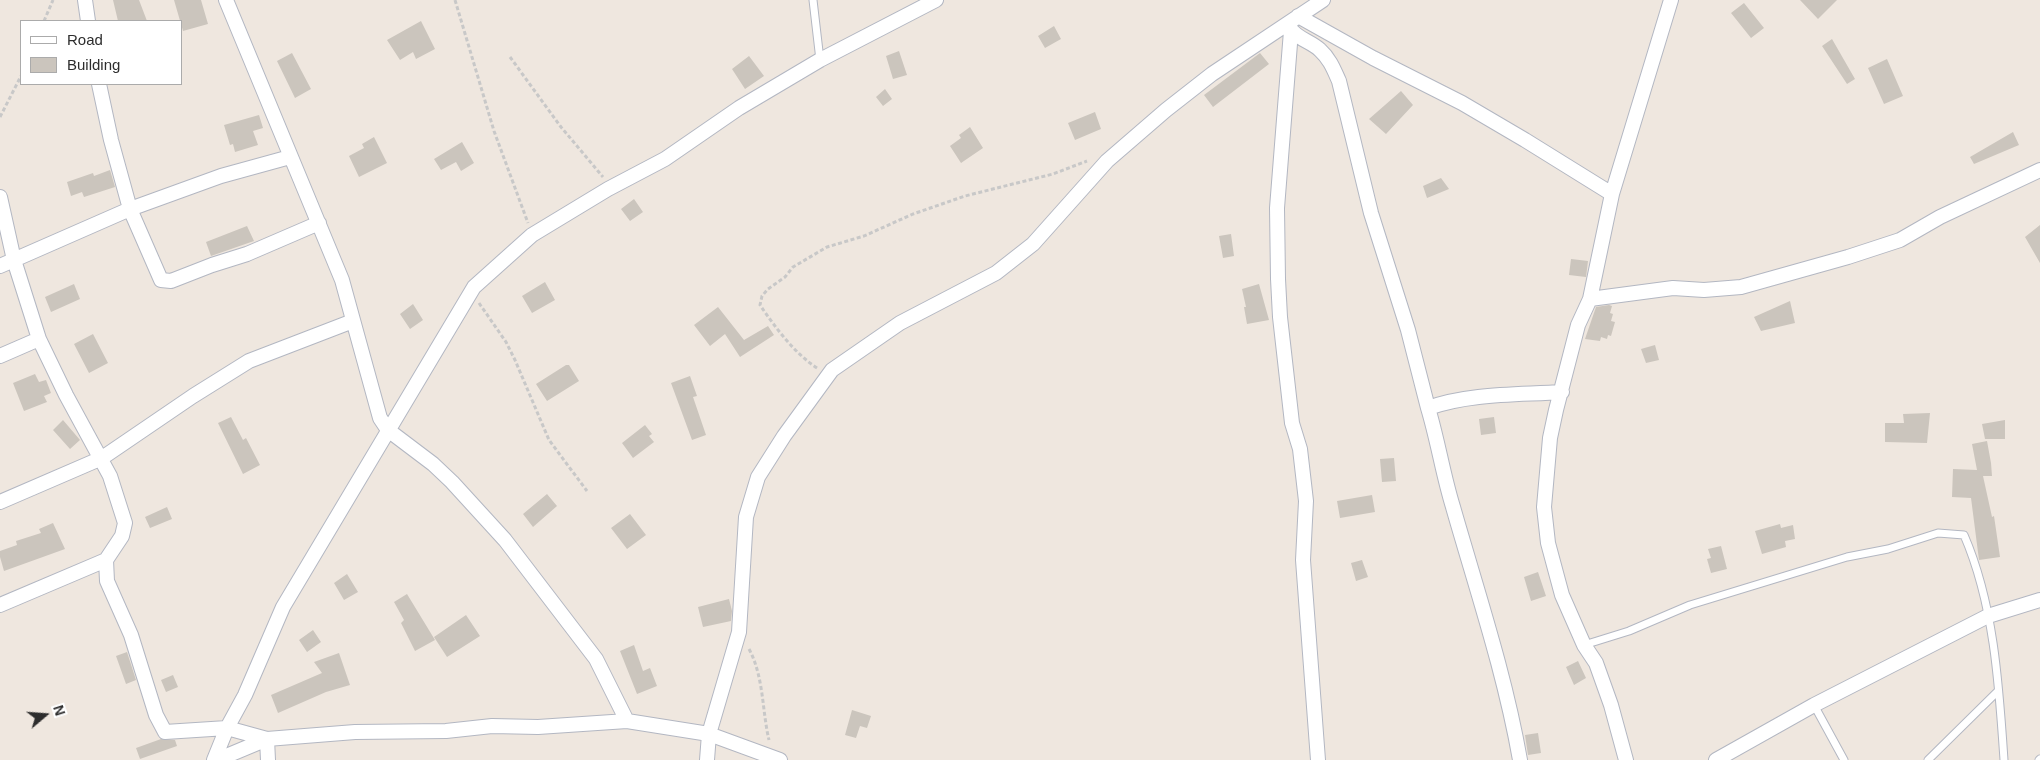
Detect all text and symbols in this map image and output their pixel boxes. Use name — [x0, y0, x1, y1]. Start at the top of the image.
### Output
legend — [20, 20, 182, 85]
text: Road — [67, 31, 103, 48]
text: Building — [67, 56, 120, 73]
north arrow — [20, 690, 70, 740]
text: N — [50, 703, 68, 718]

